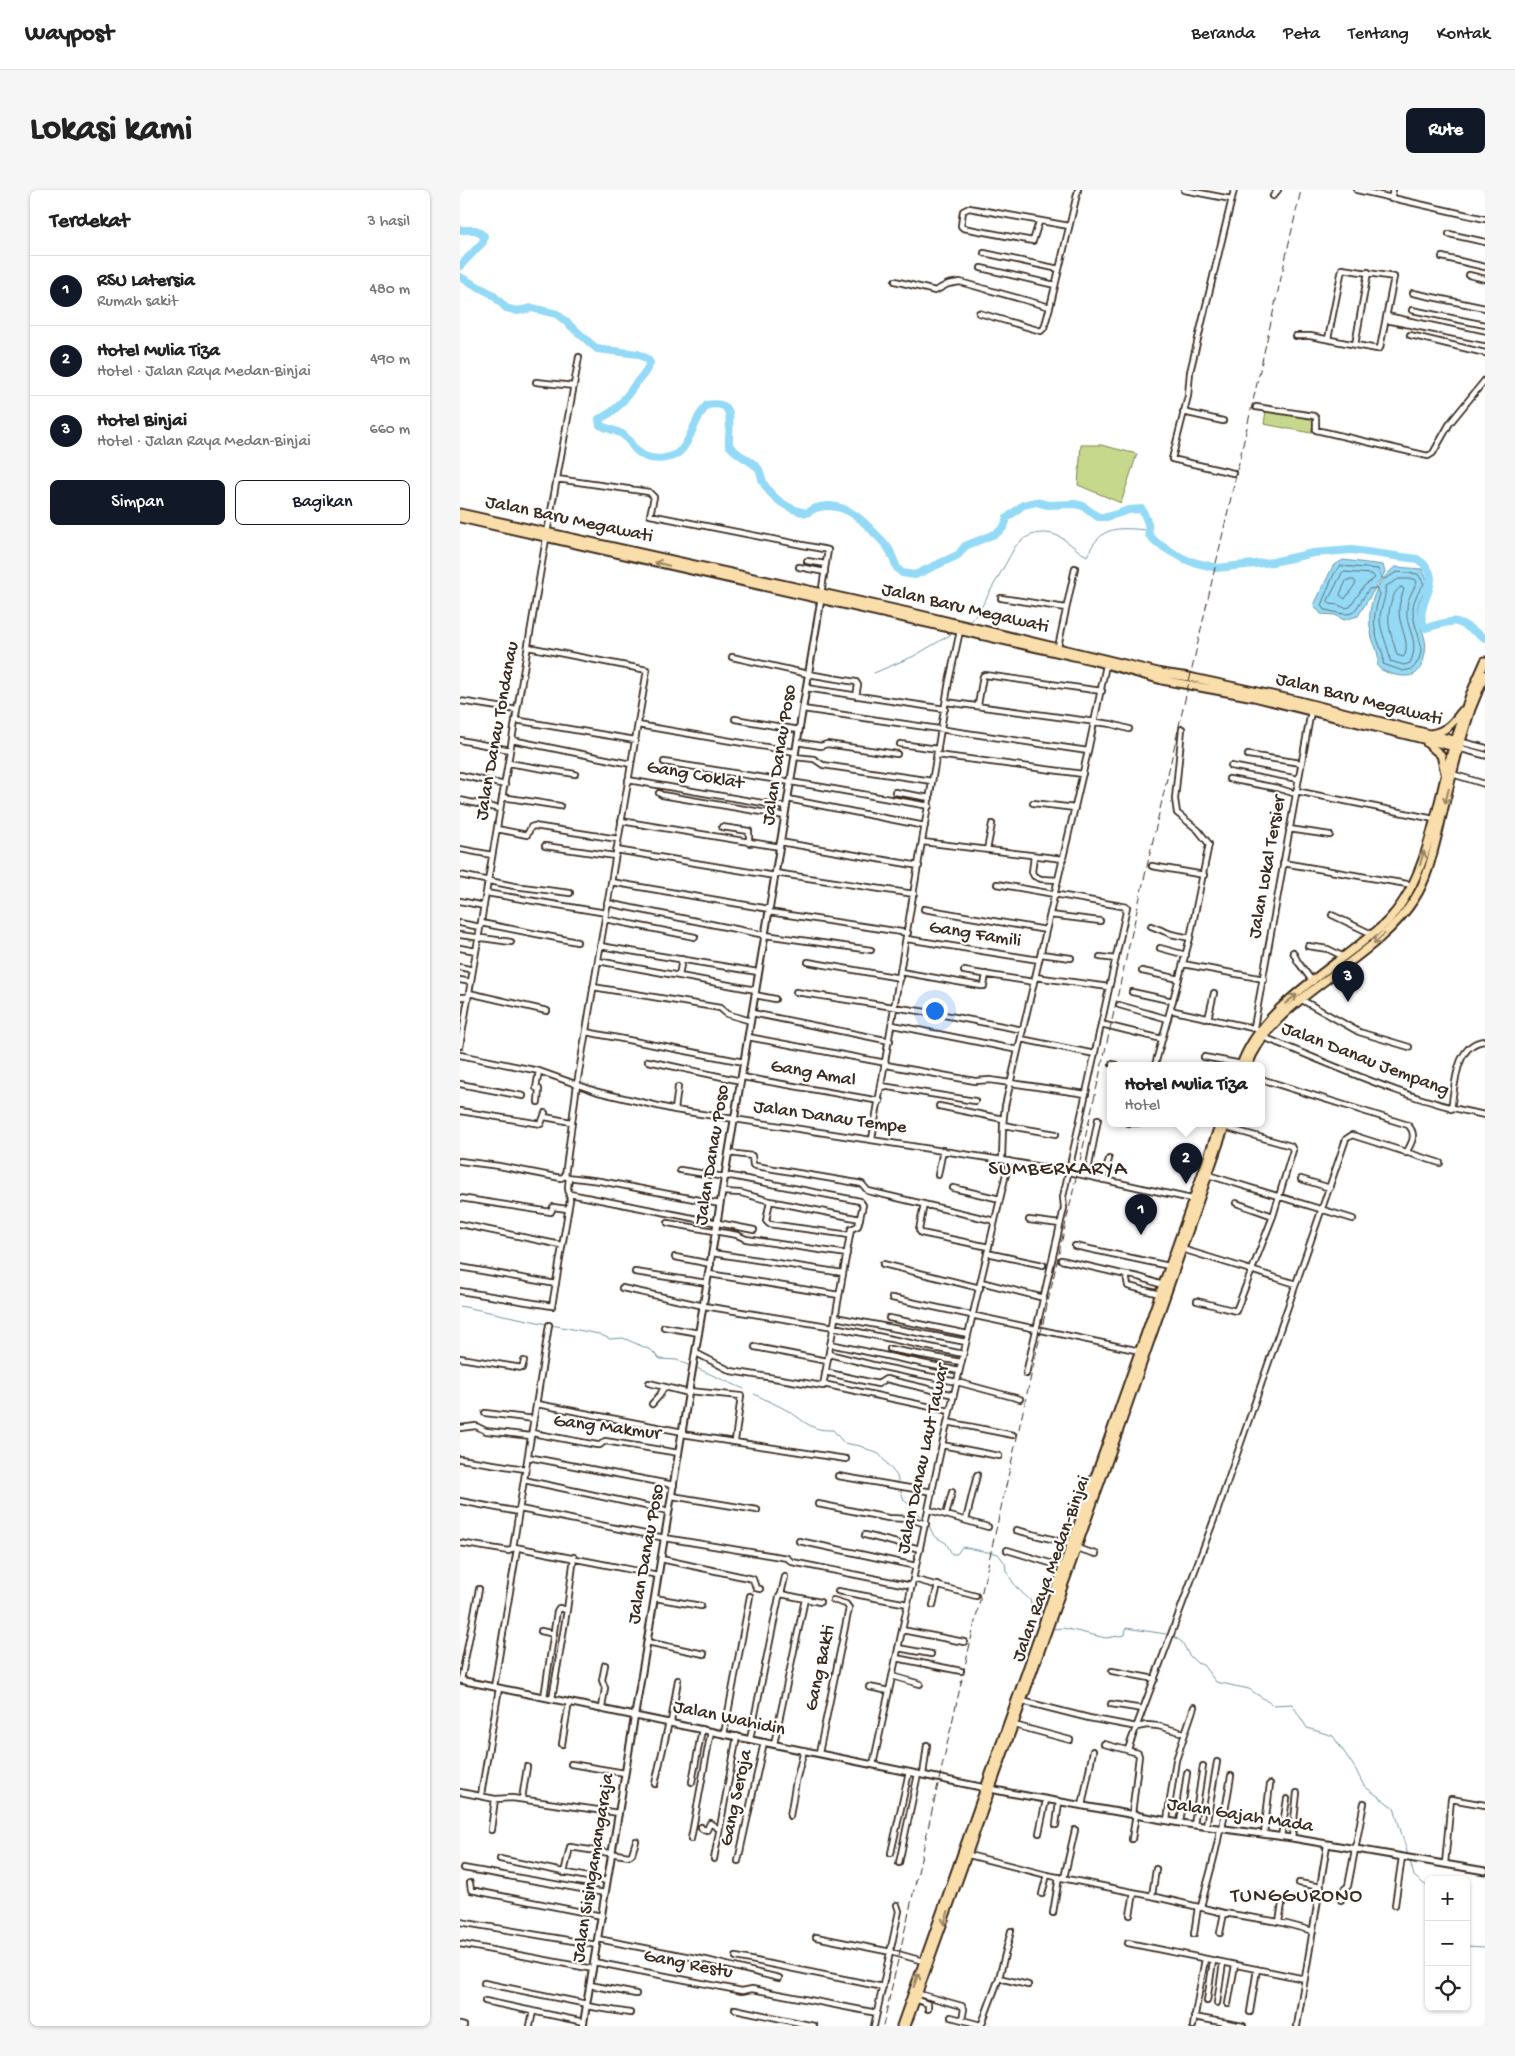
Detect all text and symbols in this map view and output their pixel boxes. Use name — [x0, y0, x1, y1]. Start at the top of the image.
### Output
text: Waypost — [25, 20, 113, 49]
text: Beranda — [1191, 24, 1255, 45]
text: Peta — [1283, 24, 1320, 45]
text: Tentang — [1348, 24, 1409, 45]
text: Kontak — [1437, 24, 1490, 45]
button: Rute — [1406, 108, 1485, 153]
text: Lokasi kami — [30, 110, 192, 151]
text: Terdekat — [50, 210, 129, 235]
text: 3 hasil — [368, 213, 410, 232]
text: RSU Latersia — [97, 270, 195, 293]
text: 1 — [63, 281, 69, 300]
text: 480 m — [369, 281, 410, 300]
text: Rumah sakit — [97, 293, 177, 312]
text: Hotel Mulia Tiza — [97, 340, 220, 363]
text: 2 — [62, 351, 70, 370]
text: 490 m — [370, 351, 410, 370]
text: Hotel · Jalan Raya Medan-Binjai — [97, 363, 311, 382]
text: Hotel Binjai — [97, 410, 187, 433]
text: 3 — [62, 421, 70, 440]
text: 660 m — [370, 421, 410, 440]
text: Hotel · Jalan Raya Medan-Binjai — [97, 433, 311, 452]
button: Simpan — [50, 480, 225, 525]
button: Bagikan — [235, 480, 410, 525]
street label: Jalan Baru Megawati — [483, 491, 655, 549]
one-way arrow — [654, 559, 670, 568]
street label: Jalan Baru Megawati — [879, 579, 1051, 639]
street label: Jalan Danau Tondanau — [471, 640, 525, 822]
street label: Jalan Baru Megawati — [1273, 668, 1445, 732]
street label: Jalan Danau Poso — [758, 683, 802, 827]
street label: Gang Coklat — [645, 756, 747, 796]
one-way arrow — [1442, 787, 1451, 803]
street label: Jalan Lokal Tersier — [1244, 791, 1292, 940]
one-way arrow — [1418, 850, 1428, 866]
street label: Gang Famili — [927, 916, 1023, 954]
one-way arrow — [1373, 933, 1385, 945]
pin: 3 — [1332, 961, 1364, 1002]
one-way arrow — [1284, 994, 1297, 1005]
your location — [922, 998, 948, 1024]
street label: Jalan Danau Jempang — [1278, 1017, 1452, 1103]
street label: Gang Amal — [769, 1055, 857, 1093]
popup — [1107, 1062, 1265, 1127]
text: Hotel Mulia Tiza — [1125, 1074, 1247, 1097]
street label: Jalan Danau Poso — [691, 1083, 735, 1227]
street label: Jalan Danau Tempe — [752, 1096, 908, 1140]
text: Hotel — [1125, 1097, 1160, 1116]
pin: 2 — [1170, 1143, 1202, 1184]
district label: SUMBERKARYA — [988, 1158, 1128, 1183]
pin: 1 — [1125, 1194, 1157, 1235]
street label: Jalan Danau Laut Tawar — [893, 1360, 956, 1556]
street label: Gang Makmur — [552, 1410, 664, 1446]
street label: Jalan Raya Medan-Binjai — [1008, 1473, 1096, 1665]
street label: Jalan Danau Poso — [623, 1482, 671, 1626]
street label: Gang Bakti — [801, 1623, 841, 1713]
street label: Jalan Wahidin — [671, 1696, 787, 1742]
street label: Gang Seroja — [716, 1746, 759, 1848]
street label: Jalan Sisingamangaraja — [568, 1770, 621, 1964]
street label: Jalan Gajah Mada — [1165, 1793, 1316, 1839]
map controls — [1425, 1876, 1470, 2011]
button: + — [1425, 1876, 1470, 1921]
district label: TUNGGURONO — [1230, 1885, 1363, 1910]
one-way arrow — [941, 1910, 950, 1925]
button: − — [1425, 1921, 1470, 1966]
street label: Gang Restu — [641, 1945, 735, 1985]
button: locate — [1425, 1966, 1470, 2011]
one-way arrow — [912, 1972, 921, 1988]

